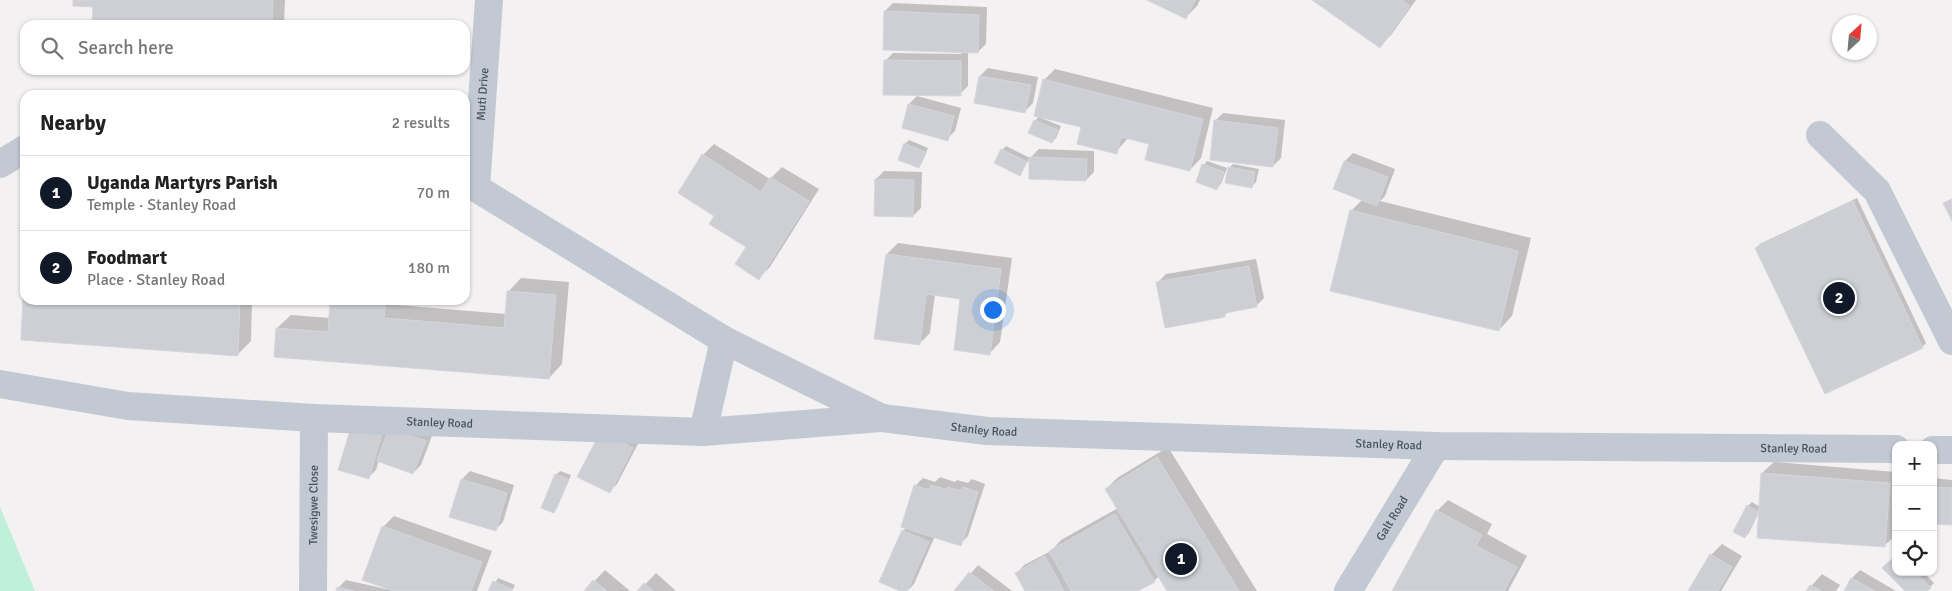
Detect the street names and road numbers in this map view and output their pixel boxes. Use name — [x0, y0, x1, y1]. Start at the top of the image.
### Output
street label: Muti Drive — [474, 67, 492, 121]
street label: Stanley Road — [406, 414, 473, 432]
street label: Stanley Road — [950, 420, 1018, 440]
street label: Stanley Road — [1355, 436, 1422, 454]
street label: Stanley Road — [1760, 441, 1827, 457]
street label: Twesigwe Close — [306, 465, 322, 545]
street label: Galt Road — [1373, 493, 1412, 544]

